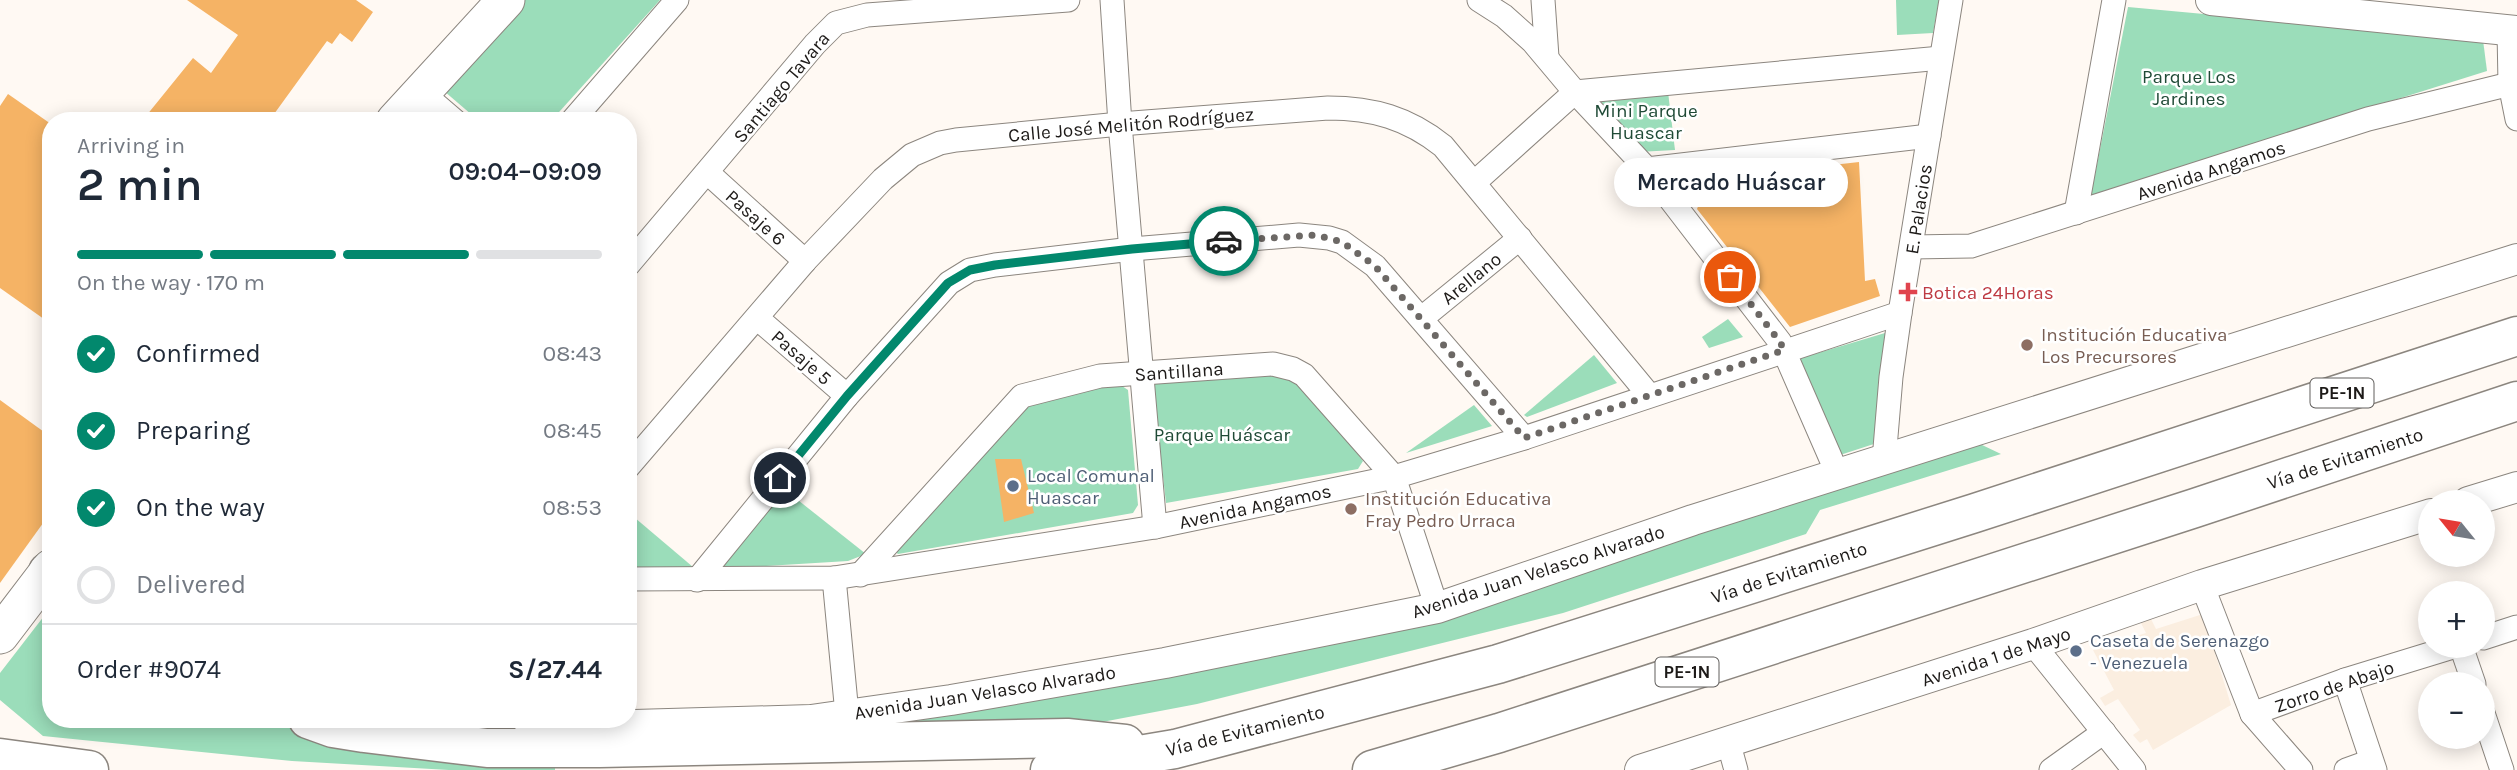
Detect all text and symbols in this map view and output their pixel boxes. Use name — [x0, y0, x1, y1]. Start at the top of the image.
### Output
street label: Santiago Tavara — [729, 28, 835, 148]
park label: Parque Los Jardines — [2142, 66, 2236, 110]
park label: Mini Parque Huascar — [1594, 100, 1698, 144]
street label: Calle José Melitón Rodríguez — [1007, 103, 1255, 147]
text: Arriving in — [77, 132, 185, 159]
street label: Avenida Angamos — [2134, 137, 2288, 205]
text: 09:04–09:09 — [448, 156, 602, 187]
text: 2 min — [77, 158, 203, 212]
callout: Mercado Huáscar — [1613, 158, 1847, 207]
street label: E. Palacios — [1901, 162, 1937, 256]
text: Mercado Huáscar — [1637, 169, 1825, 196]
street label: Pasaje 6 — [721, 185, 790, 250]
courier — [1189, 206, 1259, 276]
icon: car — [1205, 222, 1243, 260]
pin — [1700, 247, 1760, 307]
street label: Arellano — [1437, 248, 1506, 310]
icon: bag — [1711, 258, 1749, 296]
text: On the way · 170 m — [77, 269, 265, 296]
place label: Botica 24Horas — [1922, 282, 2054, 304]
marker: Botica 24Horas — [1900, 284, 1916, 300]
place label: Institución Educativa Los Precursores — [2041, 324, 2228, 368]
street label: Pasaje 5 — [767, 326, 836, 390]
icon: check — [77, 335, 115, 373]
marker: Institución Educativa Los Precursores — [2019, 337, 2035, 353]
text: Confirmed — [136, 338, 261, 369]
text: 08:43 — [542, 340, 602, 367]
street label: Santillana — [1134, 358, 1224, 386]
road number: PE-1N — [2310, 379, 2374, 408]
icon: check — [77, 412, 115, 450]
text: Preparing — [136, 415, 250, 446]
text: 08:45 — [543, 417, 602, 444]
street label: Vía de Evitamiento — [2265, 423, 2426, 495]
park label: Parque Huáscar — [1154, 424, 1290, 446]
pin — [750, 448, 810, 508]
icon: home — [761, 459, 799, 497]
place label: Local Comunal Huascar — [1027, 465, 1155, 509]
marker: Local Comunal Huascar — [1005, 478, 1021, 494]
street label: Avenida Angamos — [1177, 480, 1333, 534]
place label: Institución Educativa Fray Pedro Urraca — [1365, 488, 1552, 532]
icon: check — [77, 489, 115, 527]
north arrow — [2418, 490, 2496, 567]
map controls — [2418, 490, 2495, 749]
text: On the way — [136, 492, 265, 523]
text: 08:53 — [542, 494, 602, 521]
marker: Institución Educativa Fray Pedro Urraca — [1343, 501, 1359, 517]
street label: Avenida Juan Velasco Alvarado — [1409, 521, 1667, 623]
street label: Vía de Evitamiento — [1709, 537, 1870, 609]
text: Delivered — [136, 569, 246, 600]
button: + — [2418, 581, 2495, 658]
street label: Avenida 1 de Mayo — [1919, 622, 2074, 691]
place label: Caseta de Serenazgo - Venezuela — [2090, 630, 2269, 674]
marker: Caseta de Serenazgo - Venezuela — [2068, 643, 2084, 659]
text: Order #9074 — [77, 654, 221, 685]
text: S/27.44 — [508, 654, 602, 685]
street label: Zorro de Abajo — [2272, 656, 2397, 718]
road number: PE-1N — [1656, 658, 1718, 686]
street label: Avenida Juan Velasco Alvarado — [853, 661, 1117, 725]
button: − — [2418, 672, 2495, 749]
street label: Vía de Evitamiento — [1164, 701, 1327, 761]

